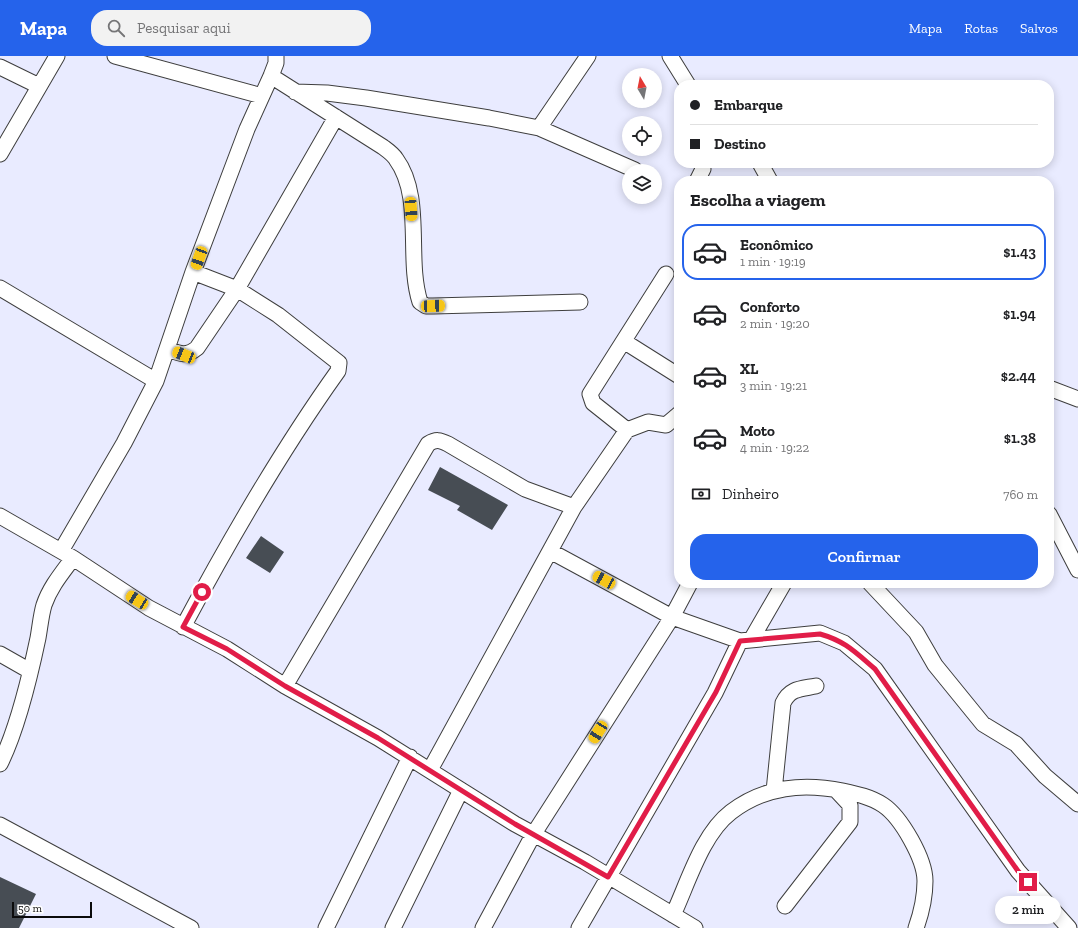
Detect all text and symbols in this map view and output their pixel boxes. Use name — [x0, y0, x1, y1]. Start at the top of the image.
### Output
search box — [91, 10, 371, 46]
text: Mapa — [20, 17, 67, 40]
icon: search — [105, 17, 127, 39]
text: Pesquisar aqui — [137, 19, 231, 37]
text: Mapa — [909, 20, 942, 37]
text: Rotas — [964, 20, 998, 37]
text: Salvos — [1020, 20, 1058, 37]
north arrow — [622, 68, 662, 108]
map controls — [622, 68, 662, 204]
text: Embarque — [714, 96, 783, 114]
button: locate — [622, 116, 662, 156]
text: Destino — [714, 135, 766, 153]
button: layers — [622, 164, 662, 204]
text: Escolha a viagem — [690, 189, 826, 211]
car — [404, 197, 418, 221]
icon: car — [692, 234, 728, 270]
text: Econômico — [740, 236, 813, 254]
text: $1.43 — [1003, 243, 1036, 261]
car — [189, 245, 209, 271]
text: 1 min · 19:19 — [740, 254, 806, 269]
icon: car — [692, 296, 728, 332]
text: Conforto — [740, 298, 800, 316]
car — [421, 300, 445, 312]
text: $1.94 — [1003, 305, 1036, 323]
text: 2 min · 19:20 — [740, 316, 810, 331]
car — [171, 345, 197, 365]
icon: car — [692, 358, 728, 394]
text: XL — [740, 360, 758, 378]
text: $2.44 — [1001, 367, 1036, 385]
text: 3 min · 19:21 — [740, 378, 807, 393]
icon: car — [692, 420, 728, 456]
text: Moto — [740, 422, 775, 440]
text: $1.38 — [1004, 429, 1036, 447]
text: 4 min · 19:22 — [740, 440, 809, 455]
icon: cash — [690, 483, 712, 505]
text: Dinheiro — [722, 485, 779, 503]
text: 760 m — [1003, 487, 1038, 502]
button: Confirmar — [690, 534, 1038, 580]
car — [591, 569, 617, 591]
route start — [193, 583, 211, 601]
car — [124, 589, 150, 611]
car — [587, 719, 609, 745]
route end — [1019, 873, 1037, 891]
callout: 2 min — [995, 896, 1061, 924]
scale bar — [12, 900, 92, 919]
text: 50 m — [18, 902, 42, 915]
text: 2 min — [1012, 902, 1044, 917]

